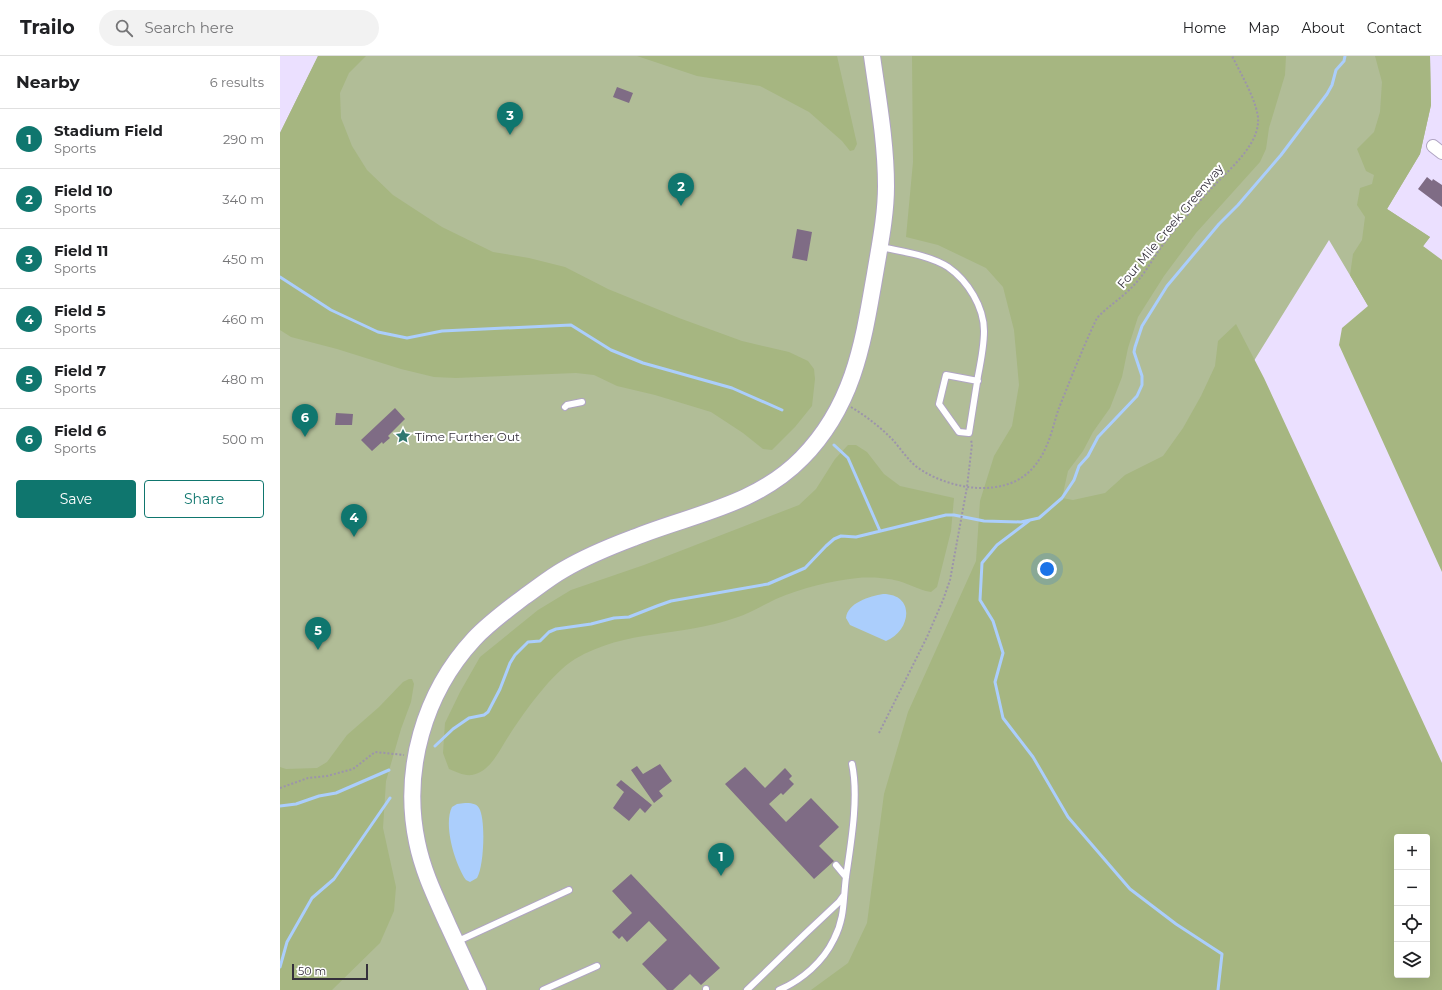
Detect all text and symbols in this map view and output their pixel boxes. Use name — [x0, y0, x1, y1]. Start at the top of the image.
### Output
search box — [99, 10, 379, 46]
text: Trailo — [20, 16, 75, 39]
icon: search — [113, 17, 135, 39]
text: Search here — [145, 18, 234, 37]
text: Home — [1183, 19, 1226, 37]
text: Map — [1248, 19, 1279, 37]
text: About — [1301, 19, 1345, 37]
text: Contact — [1367, 19, 1422, 37]
text: Nearby — [16, 72, 80, 92]
text: 6 results — [210, 74, 264, 90]
pin: 3 — [497, 102, 523, 135]
text: Stadium Field — [54, 121, 163, 140]
text: 1 — [26, 131, 32, 147]
text: 290 m — [223, 131, 264, 147]
text: Sports — [54, 140, 96, 156]
street label: Four Mile Creek Greenway — [1114, 161, 1227, 291]
pin: 2 — [668, 173, 694, 206]
text: Field 10 — [54, 181, 113, 200]
text: 2 — [25, 191, 33, 207]
text: 340 m — [222, 191, 264, 207]
text: Sports — [54, 200, 96, 216]
text: Field 11 — [54, 241, 108, 260]
text: 3 — [25, 251, 33, 267]
text: 450 m — [222, 251, 264, 267]
text: Sports — [54, 260, 96, 276]
text: Field 5 — [54, 301, 106, 320]
text: 4 — [25, 311, 33, 327]
text: 460 m — [222, 311, 264, 327]
text: Sports — [54, 320, 96, 336]
text: Field 7 — [54, 361, 106, 380]
text: 5 — [25, 371, 33, 387]
text: 480 m — [221, 371, 264, 387]
text: Sports — [54, 380, 96, 396]
pin: 6 — [292, 404, 318, 437]
text: Field 6 — [54, 421, 106, 440]
place icon: Time Further Out — [394, 427, 412, 445]
place label: Time Further Out — [415, 429, 520, 444]
text: 6 — [25, 431, 33, 447]
text: 500 m — [222, 431, 264, 447]
text: Sports — [54, 440, 96, 456]
button: Save — [16, 480, 136, 518]
button: Share — [144, 480, 264, 518]
pin: 4 — [341, 504, 367, 537]
your location — [1037, 559, 1057, 579]
pin: 5 — [305, 617, 331, 650]
map controls — [1394, 834, 1430, 978]
button: + — [1394, 834, 1430, 870]
pin: 1 — [708, 843, 734, 876]
button: − — [1394, 870, 1430, 906]
button: locate — [1394, 906, 1430, 942]
button: layers — [1394, 942, 1430, 978]
scale bar — [292, 962, 368, 981]
text: 50 m — [298, 964, 326, 978]

